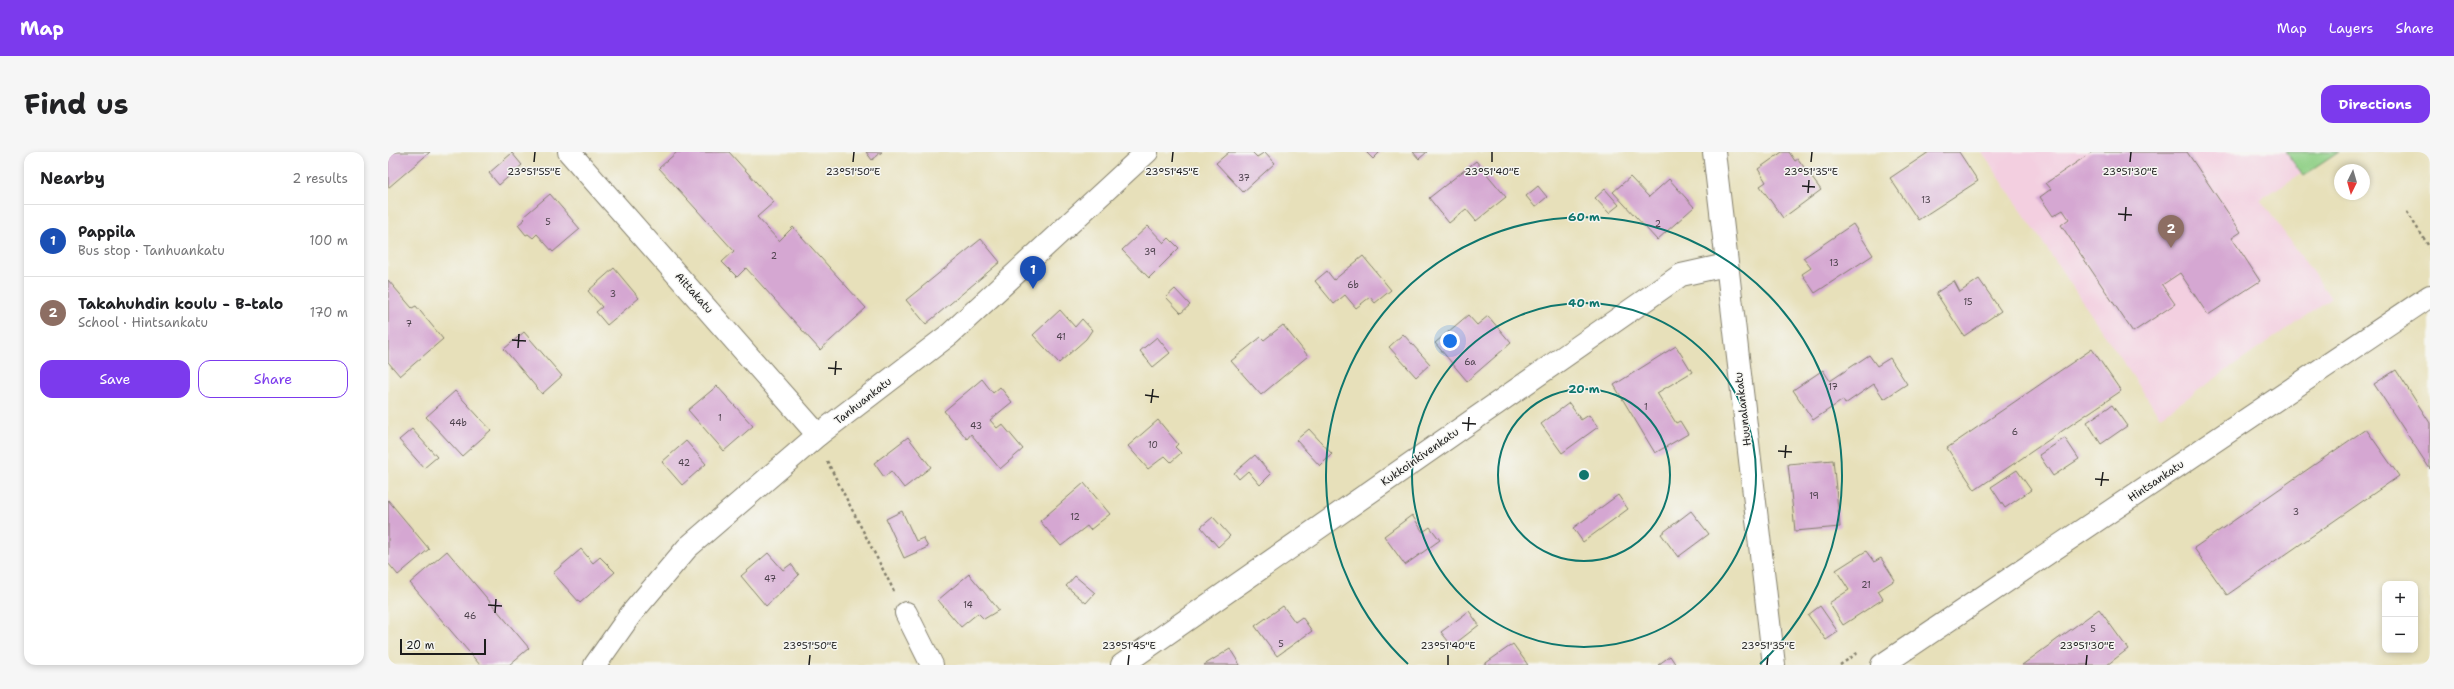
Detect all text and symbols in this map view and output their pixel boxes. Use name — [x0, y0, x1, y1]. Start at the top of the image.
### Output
text: Map — [20, 16, 64, 41]
text: Map — [2277, 19, 2307, 37]
text: Layers — [2329, 19, 2373, 37]
text: Share — [2395, 19, 2434, 37]
text: Find us — [24, 85, 129, 123]
button: Directions — [2321, 85, 2430, 123]
north arrow — [2334, 164, 2370, 200]
text: 23°51'55"E — [507, 165, 561, 178]
text: 23°51'50"E — [826, 165, 880, 178]
text: 23°51'45"E — [1145, 165, 1199, 178]
text: 23°51'40"E — [1464, 165, 1520, 178]
text: 23°51'35"E — [1784, 165, 1838, 178]
text: 23°51'30"E — [2102, 165, 2158, 178]
text: Nearby — [40, 167, 105, 189]
text: 2 results — [292, 170, 348, 187]
house number: 37 — [1238, 172, 1250, 184]
house number: 13 — [1921, 194, 1931, 206]
text: 60 m — [1568, 209, 1600, 225]
pin: 2 — [2158, 215, 2184, 248]
house number: 5 — [545, 216, 551, 228]
house number: 2 — [1655, 218, 1661, 230]
text: Pappila — [78, 222, 135, 242]
text: 1 — [50, 232, 56, 249]
text: 100 m — [309, 232, 348, 249]
text: Bus stop · Tanhuankatu — [78, 242, 225, 259]
house number: 39 — [1144, 246, 1156, 258]
house number: 2 — [771, 250, 777, 262]
pin: 1 — [1020, 256, 1046, 289]
house number: 13 — [1829, 257, 1839, 269]
street label: Aittakatu — [672, 269, 716, 317]
house number: 6b — [1347, 279, 1359, 291]
house number: 3 — [610, 288, 616, 300]
text: Takahuhdin koulu - B-talo — [78, 294, 283, 314]
text: 40 m — [1568, 295, 1600, 311]
house number: 15 — [1963, 296, 1973, 308]
text: 2 — [48, 304, 58, 321]
text: 170 m — [310, 304, 348, 321]
text: School · Hintsankatu — [78, 314, 208, 331]
house number: 7 — [406, 318, 412, 330]
house number: 41 — [1056, 331, 1066, 343]
your location — [1440, 331, 1460, 351]
house number: 6a — [1464, 356, 1476, 368]
button: Save — [40, 360, 190, 398]
button: Share — [198, 360, 348, 398]
street label: Huunalankatu — [1731, 371, 1755, 447]
street label: Tanhuankatu — [831, 374, 895, 428]
text: 20 m — [1568, 381, 1600, 397]
house number: 17 — [1828, 381, 1838, 393]
house number: 1 — [1644, 401, 1648, 413]
house number: 1 — [718, 412, 722, 424]
house number: 44b — [449, 417, 467, 429]
house number: 43 — [970, 420, 982, 432]
street label: Kukkoinkivenkatu — [1378, 424, 1462, 490]
house number: 6 — [2012, 426, 2018, 438]
house number: 10 — [1148, 439, 1158, 451]
house number: 42 — [678, 457, 690, 469]
street label: Hintsankatu — [2125, 457, 2187, 505]
centre of rings — [1577, 468, 1591, 482]
house number: 19 — [1809, 490, 1819, 502]
house number: 3 — [2293, 506, 2299, 518]
house number: 12 — [1070, 511, 1080, 523]
house number: 47 — [764, 573, 776, 585]
house number: 21 — [1861, 579, 1871, 591]
map controls — [2382, 581, 2418, 653]
button: + — [2382, 581, 2418, 617]
house number: 14 — [963, 599, 973, 611]
house number: 46 — [464, 610, 476, 622]
button: − — [2382, 617, 2418, 653]
house number: 5 — [2090, 623, 2096, 635]
scale bar — [400, 637, 486, 656]
text: 20 m — [406, 638, 434, 653]
house number: 5 — [1278, 638, 1284, 650]
text: 23°51'50"E — [783, 639, 837, 652]
text: 23°51'45"E — [1102, 639, 1156, 652]
text: 23°51'40"E — [1420, 639, 1476, 652]
text: 23°51'35"E — [1741, 639, 1795, 652]
text: 23°51'30"E — [2059, 639, 2115, 652]

